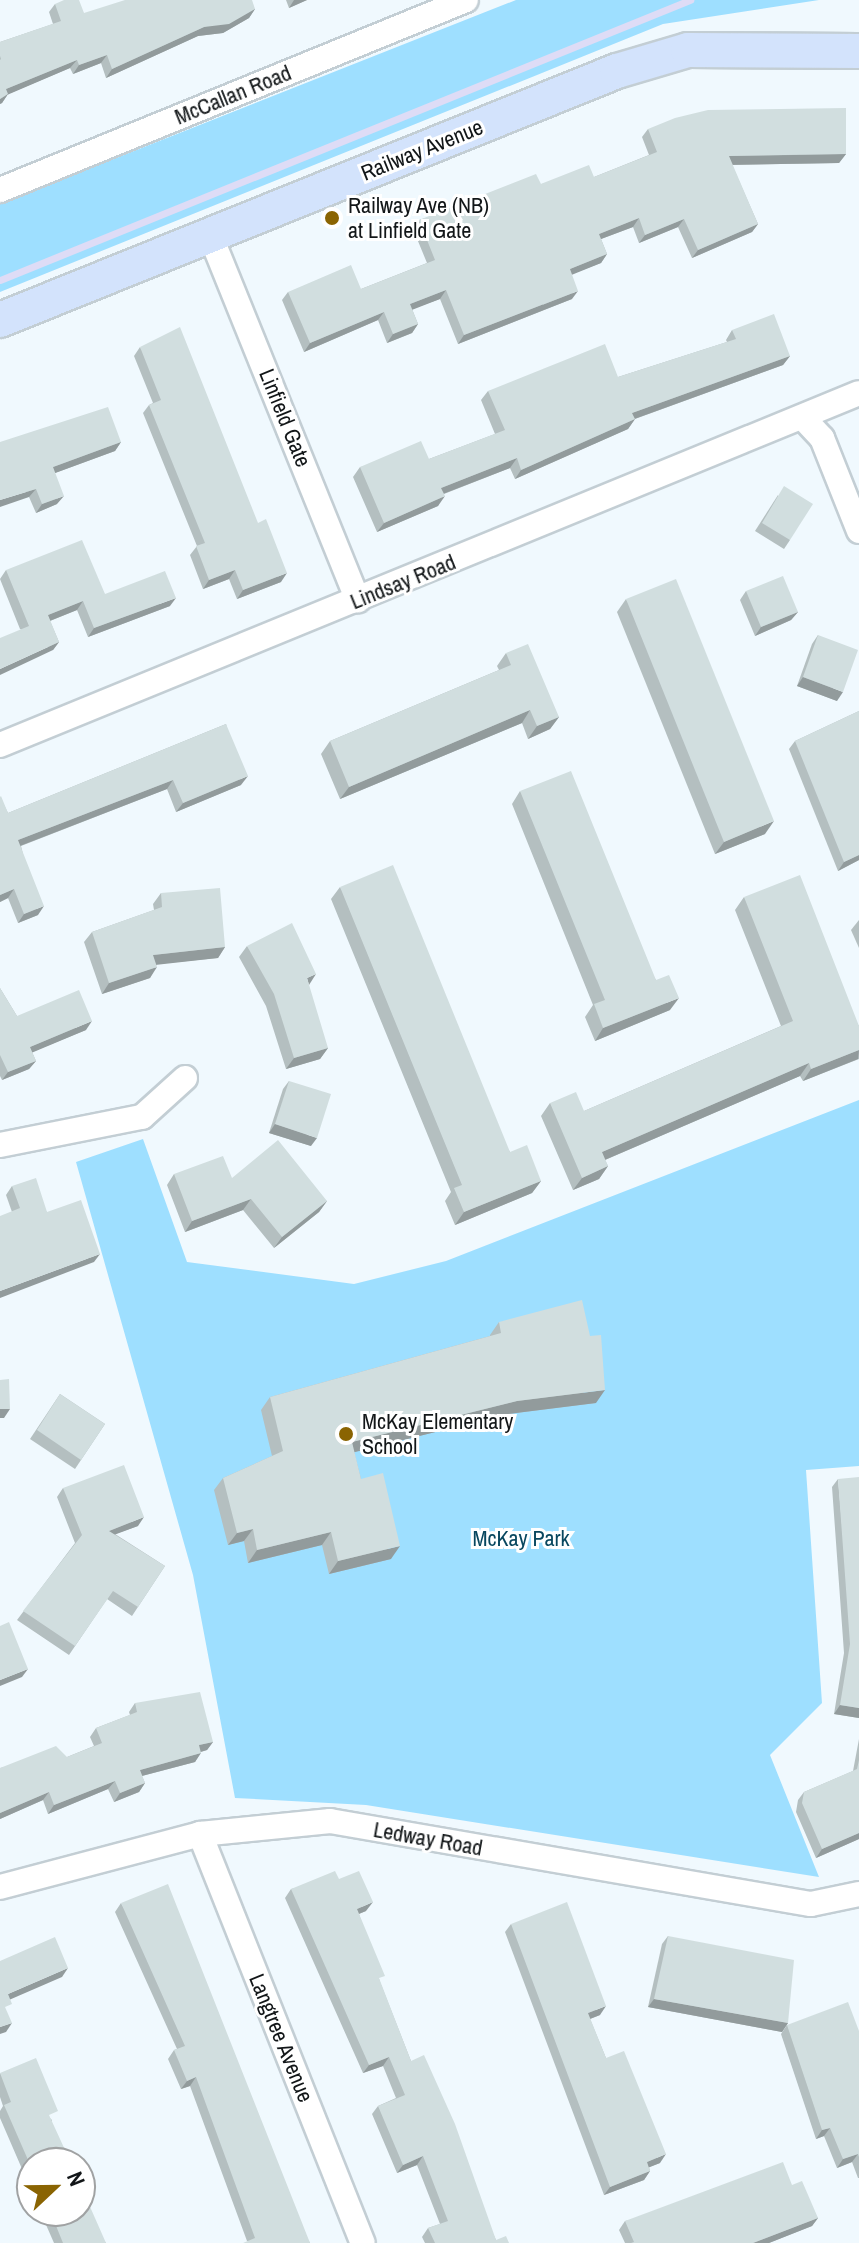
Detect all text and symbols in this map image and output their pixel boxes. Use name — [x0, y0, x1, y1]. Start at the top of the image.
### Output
street label: McCallan Road — [171, 60, 295, 130]
street label: Railway Avenue — [357, 113, 487, 187]
place label: Railway Ave (NB) at Linfield Gate — [348, 192, 490, 244]
marker: Railway Ave (NB) at Linfield Gate — [323, 209, 341, 227]
street label: Linfield Gate — [253, 365, 317, 471]
street label: Lindsay Road — [346, 549, 460, 615]
place label: McKay Elementary School — [362, 1408, 513, 1460]
marker: McKay Elementary School — [337, 1425, 355, 1443]
park label: McKay Park — [472, 1526, 570, 1552]
street label: Ledway Road — [371, 1816, 485, 1862]
street label: Langtree Avenue — [243, 1969, 319, 2107]
north arrow — [16, 2147, 96, 2227]
text: N — [60, 2167, 93, 2190]

